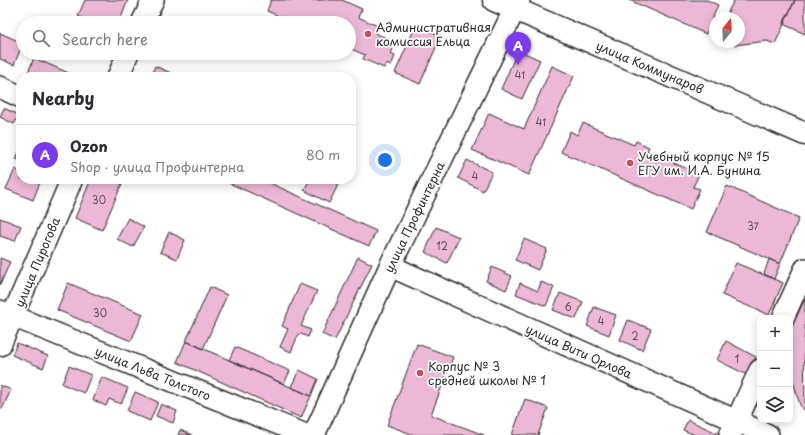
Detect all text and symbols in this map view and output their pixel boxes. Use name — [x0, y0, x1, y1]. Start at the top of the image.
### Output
north arrow — [709, 12, 745, 48]
search box — [16, 16, 356, 60]
place label: Административная комиссия Ельца — [376, 18, 491, 50]
icon: search — [30, 27, 52, 49]
text: Search here — [62, 27, 148, 50]
marker: Административная комиссия Ельца — [363, 29, 373, 39]
pin: A — [505, 32, 531, 65]
street label: улица Коммунаров — [593, 36, 707, 98]
house number: 41 — [515, 67, 525, 82]
text: Nearby — [32, 85, 94, 111]
house number: 41 — [536, 114, 546, 129]
text: Ozon — [70, 134, 108, 157]
text: A — [40, 145, 50, 164]
text: 80 m — [306, 145, 340, 164]
place label: Учебный корпус № 15 ЕГУ им. И.А. Бунина — [638, 147, 770, 179]
your location — [375, 150, 395, 170]
text: Shop · улица Профинтерна — [70, 157, 244, 176]
street label: улица Профинтерна — [379, 158, 449, 276]
marker: Учебный корпус № 15 ЕГУ им. И.А. Бунина — [625, 158, 635, 168]
house number: 4 — [472, 168, 479, 183]
house number: 30 — [92, 192, 106, 207]
street label: улица Пирогова — [10, 214, 64, 310]
house number: 37 — [747, 218, 760, 233]
house number: 12 — [436, 238, 448, 253]
house number: 6 — [564, 299, 572, 314]
house number: 30 — [93, 305, 107, 320]
house number: 4 — [598, 313, 605, 328]
map controls — [757, 315, 793, 423]
button: + — [757, 315, 793, 351]
street label: улица Вити Орлова — [523, 319, 636, 383]
house number: 2 — [631, 328, 639, 343]
street label: улица Льва Толстого — [93, 342, 214, 404]
house number: 1 — [735, 351, 739, 366]
button: − — [757, 351, 793, 387]
place label: Корпус № 3 средней школы № 1 — [428, 357, 546, 389]
marker: Корпус № 3 средней школы № 1 — [415, 368, 425, 378]
button: layers — [757, 387, 793, 423]

